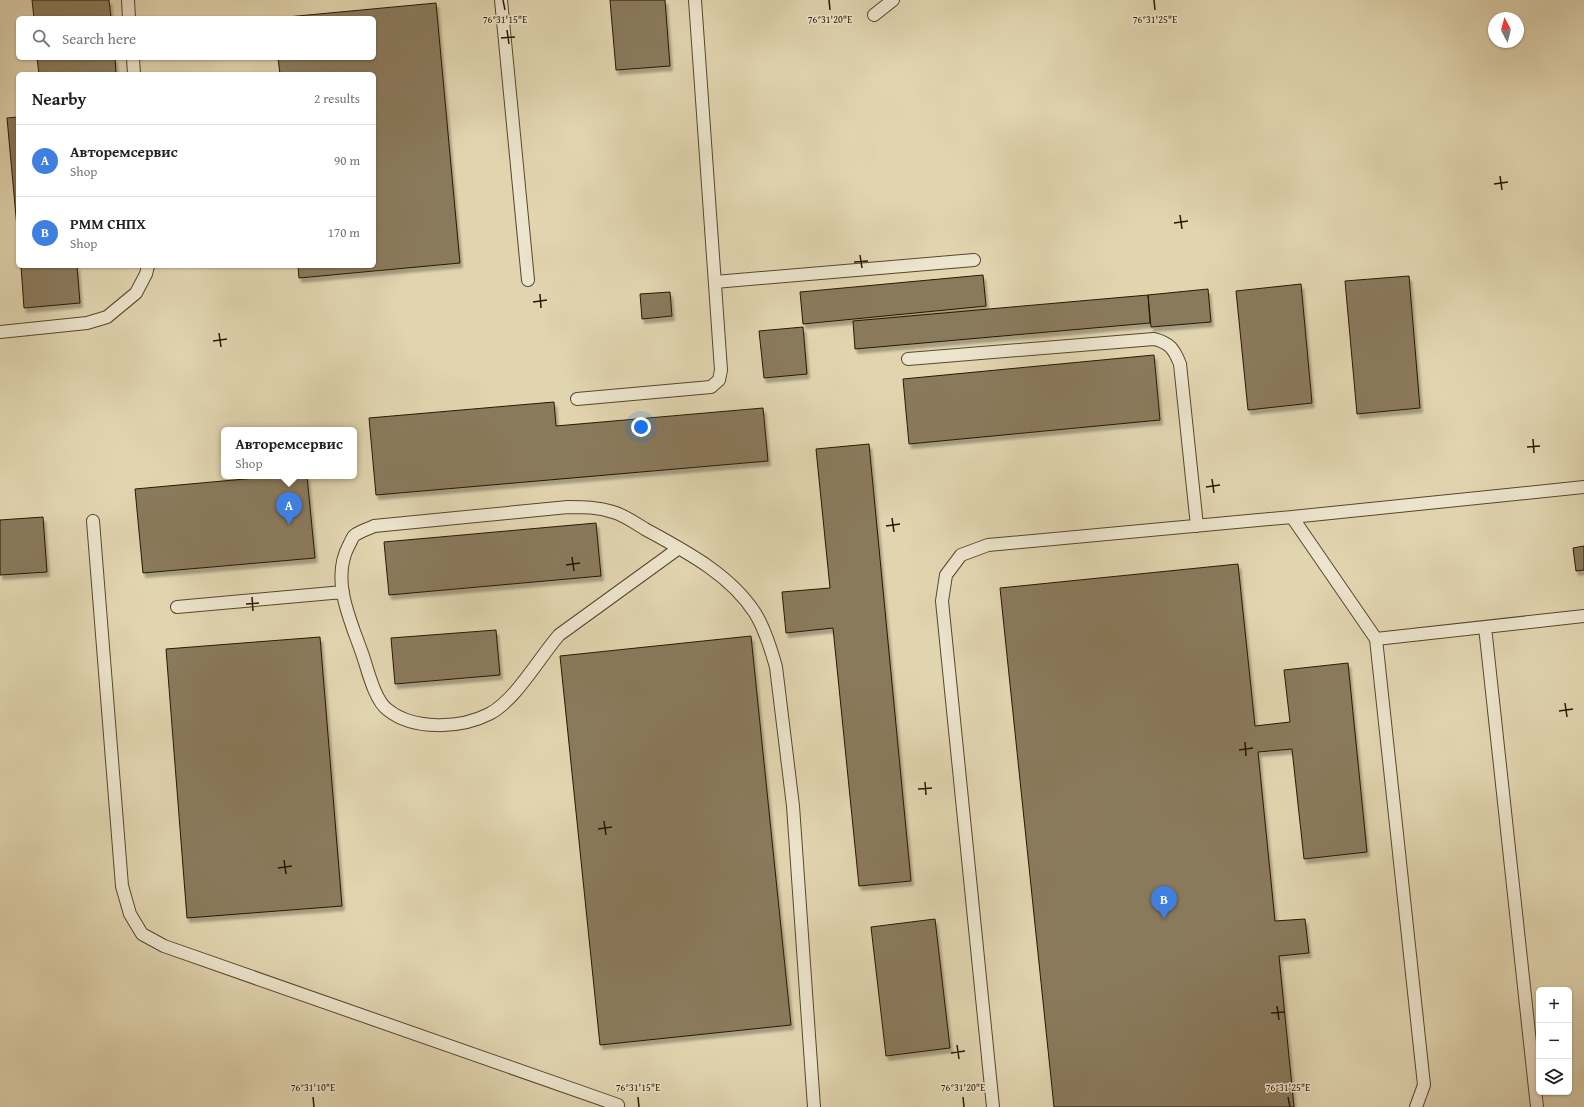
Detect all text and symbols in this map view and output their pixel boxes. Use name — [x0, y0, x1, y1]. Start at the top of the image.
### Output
text: 76°31'15"E — [483, 12, 527, 27]
text: 76°31'20"E — [808, 12, 852, 27]
text: 76°31'25"E — [1133, 12, 1177, 27]
north arrow — [1488, 12, 1524, 48]
search box — [16, 16, 376, 60]
icon: search — [30, 27, 52, 49]
text: Search here — [62, 28, 136, 49]
text: Nearby — [32, 86, 86, 111]
text: 2 results — [314, 89, 360, 108]
text: Авторемсервис — [70, 141, 178, 162]
text: A — [41, 151, 49, 170]
text: 90 m — [334, 151, 360, 170]
text: Shop — [70, 162, 97, 181]
text: РММ СНПХ — [70, 213, 146, 234]
text: B — [41, 223, 49, 242]
text: 170 m — [328, 223, 360, 242]
text: Shop — [70, 234, 97, 253]
your location — [631, 417, 651, 437]
popup — [221, 427, 357, 479]
text: Авторемсервис — [235, 433, 343, 454]
text: Shop — [235, 454, 262, 473]
pin: A — [276, 492, 302, 525]
pin: B — [1151, 886, 1177, 919]
map controls — [1536, 987, 1572, 1095]
button: + — [1536, 987, 1572, 1023]
button: − — [1536, 1023, 1572, 1059]
button: layers — [1536, 1059, 1572, 1095]
text: 76°31'10"E — [291, 1080, 335, 1095]
text: 76°31'15"E — [616, 1080, 660, 1095]
text: 76°31'20"E — [941, 1080, 985, 1095]
text: 76°31'25"E — [1266, 1080, 1310, 1095]

